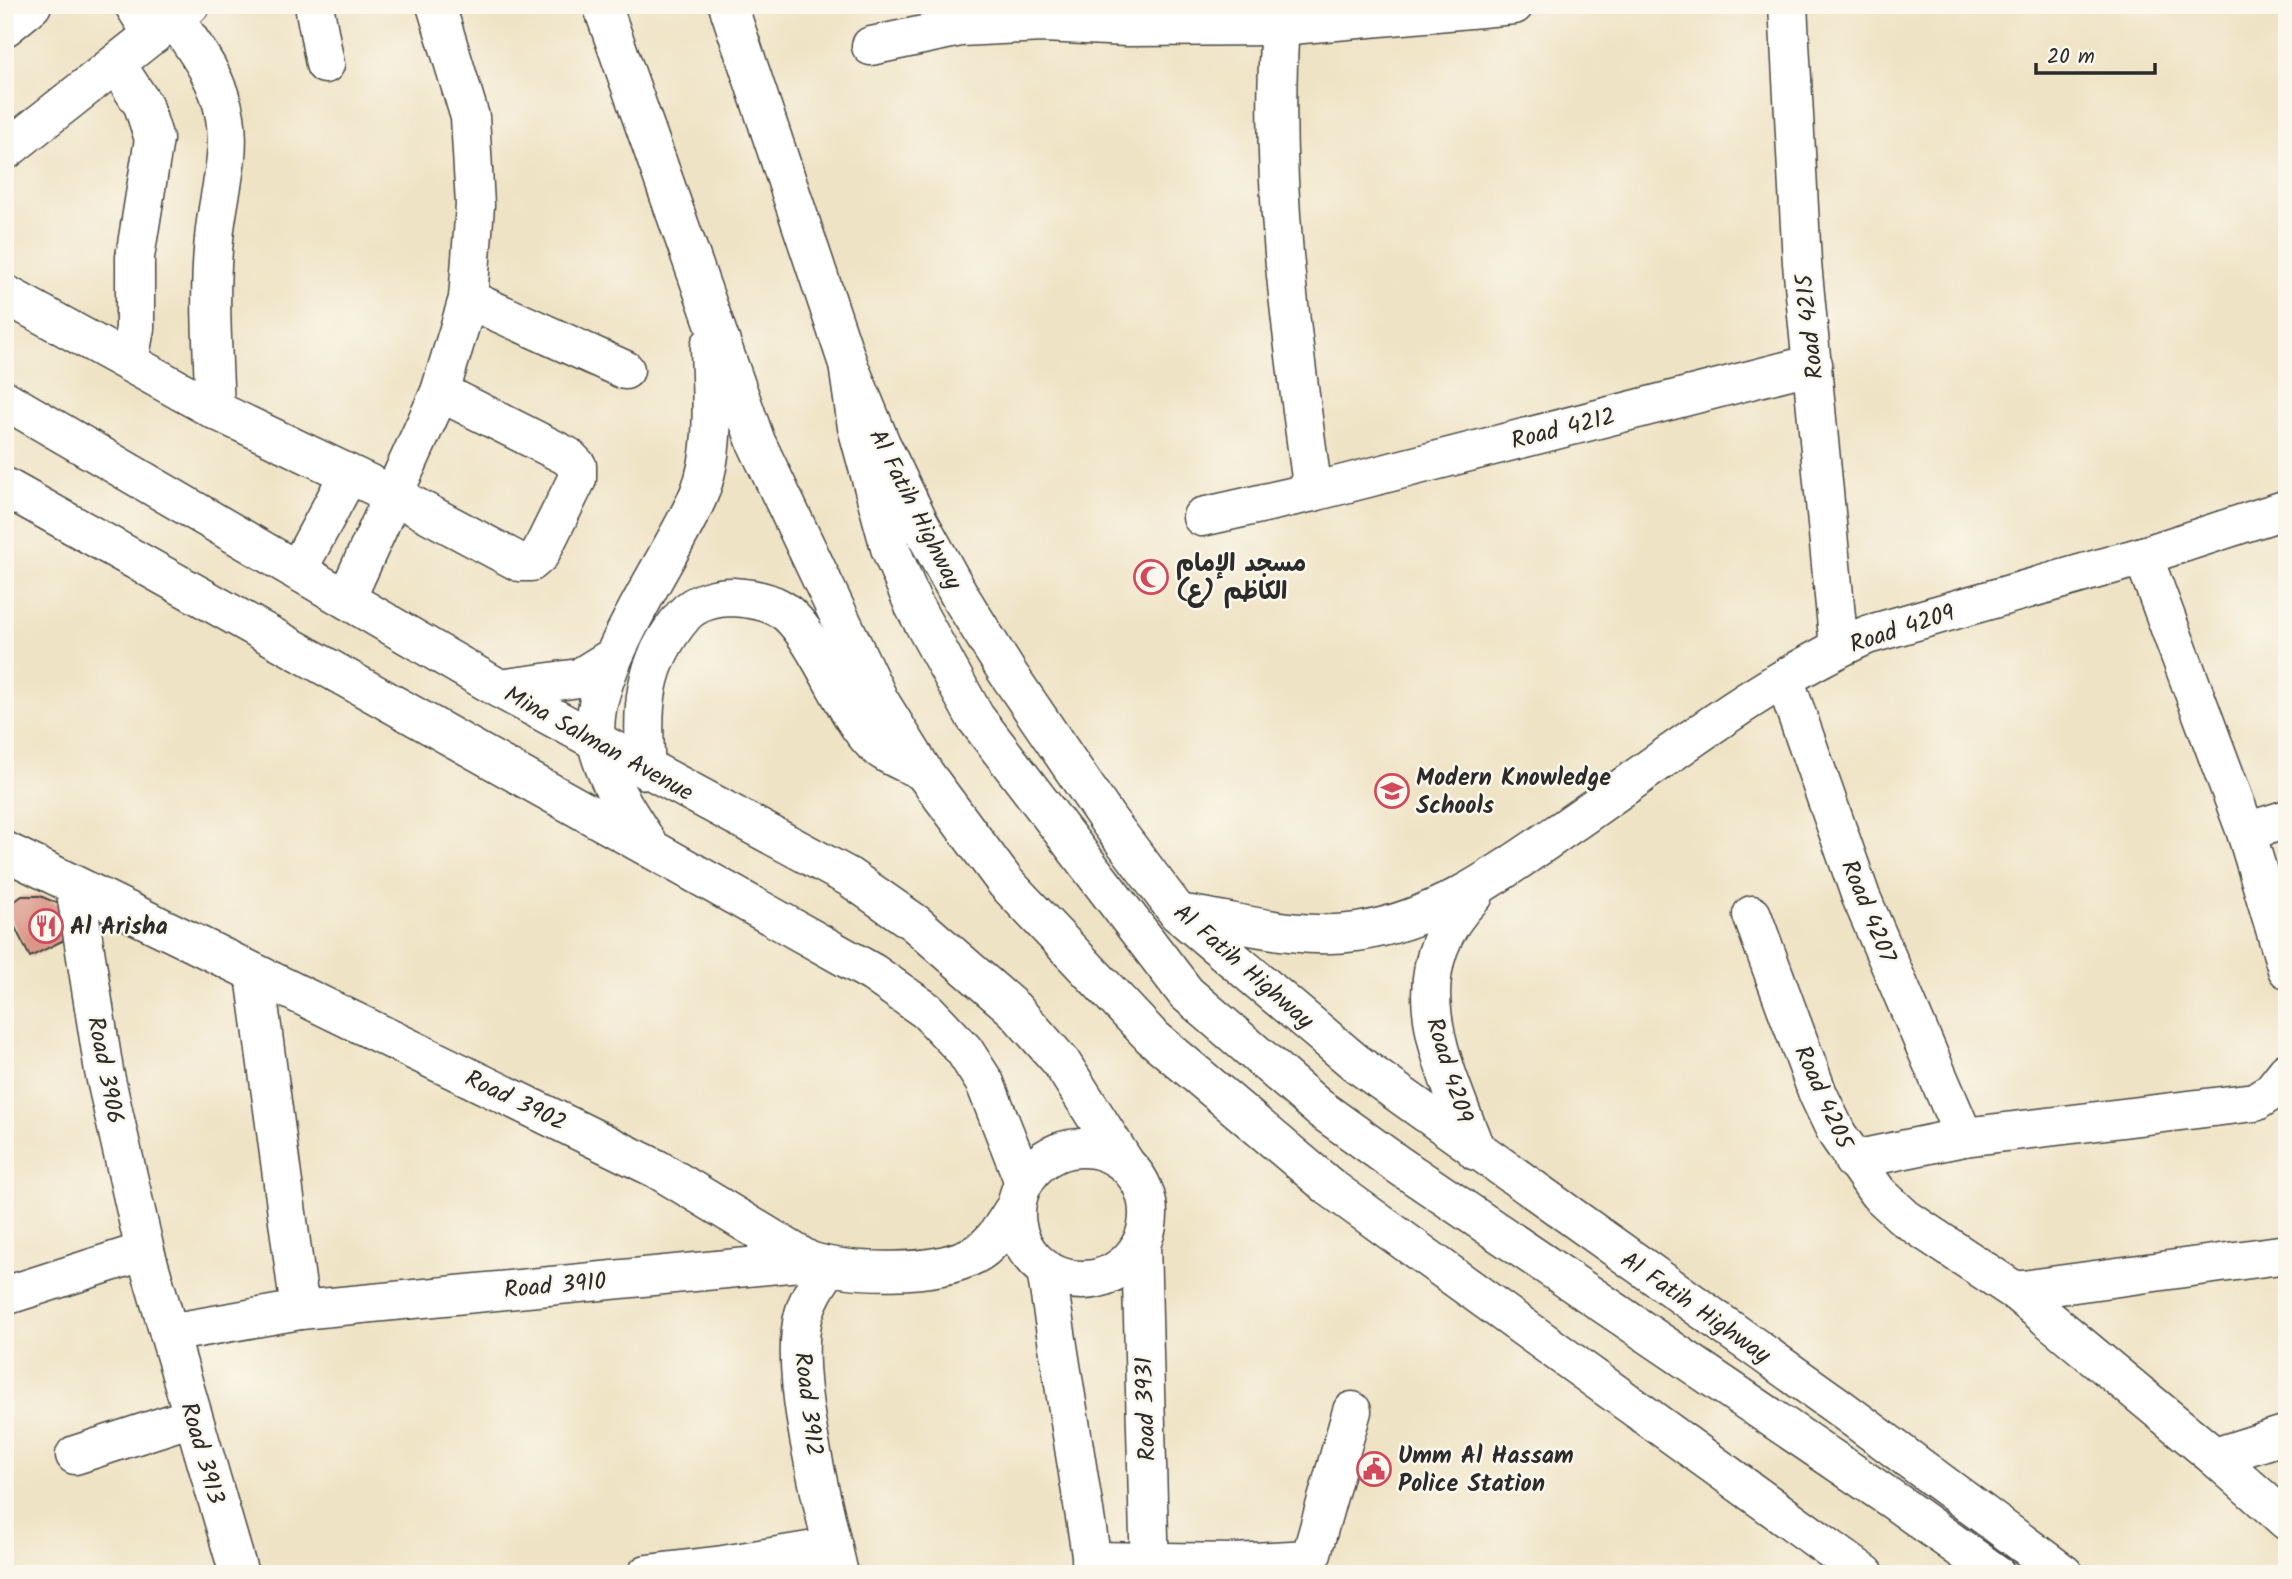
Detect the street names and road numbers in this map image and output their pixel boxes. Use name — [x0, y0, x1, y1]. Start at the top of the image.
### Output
street label: Road 4215 — [1785, 270, 1835, 381]
street label: Road 4212 — [1507, 398, 1620, 461]
street label: Al Fatih Highway — [857, 422, 972, 598]
street label: Road 4209 — [1845, 594, 1960, 665]
street label: Mina Salman Avenue — [496, 676, 700, 813]
street label: Road 4207 — [1829, 854, 1906, 970]
street label: Al Fatih Highway — [1164, 895, 1323, 1040]
street label: Road 3906 — [75, 1013, 134, 1127]
street label: Road 4209 — [1414, 1013, 1483, 1128]
street label: Road 4205 — [1782, 1040, 1864, 1158]
street label: Road 3902 — [458, 1060, 573, 1143]
street label: Al Fatih Highway — [1612, 1242, 1779, 1375]
street label: Road 3910 — [502, 1263, 608, 1310]
street label: Road 3912 — [782, 1350, 833, 1458]
street label: Road 3931 — [1125, 1356, 1168, 1462]
street label: Road 3913 — [168, 1398, 235, 1509]

